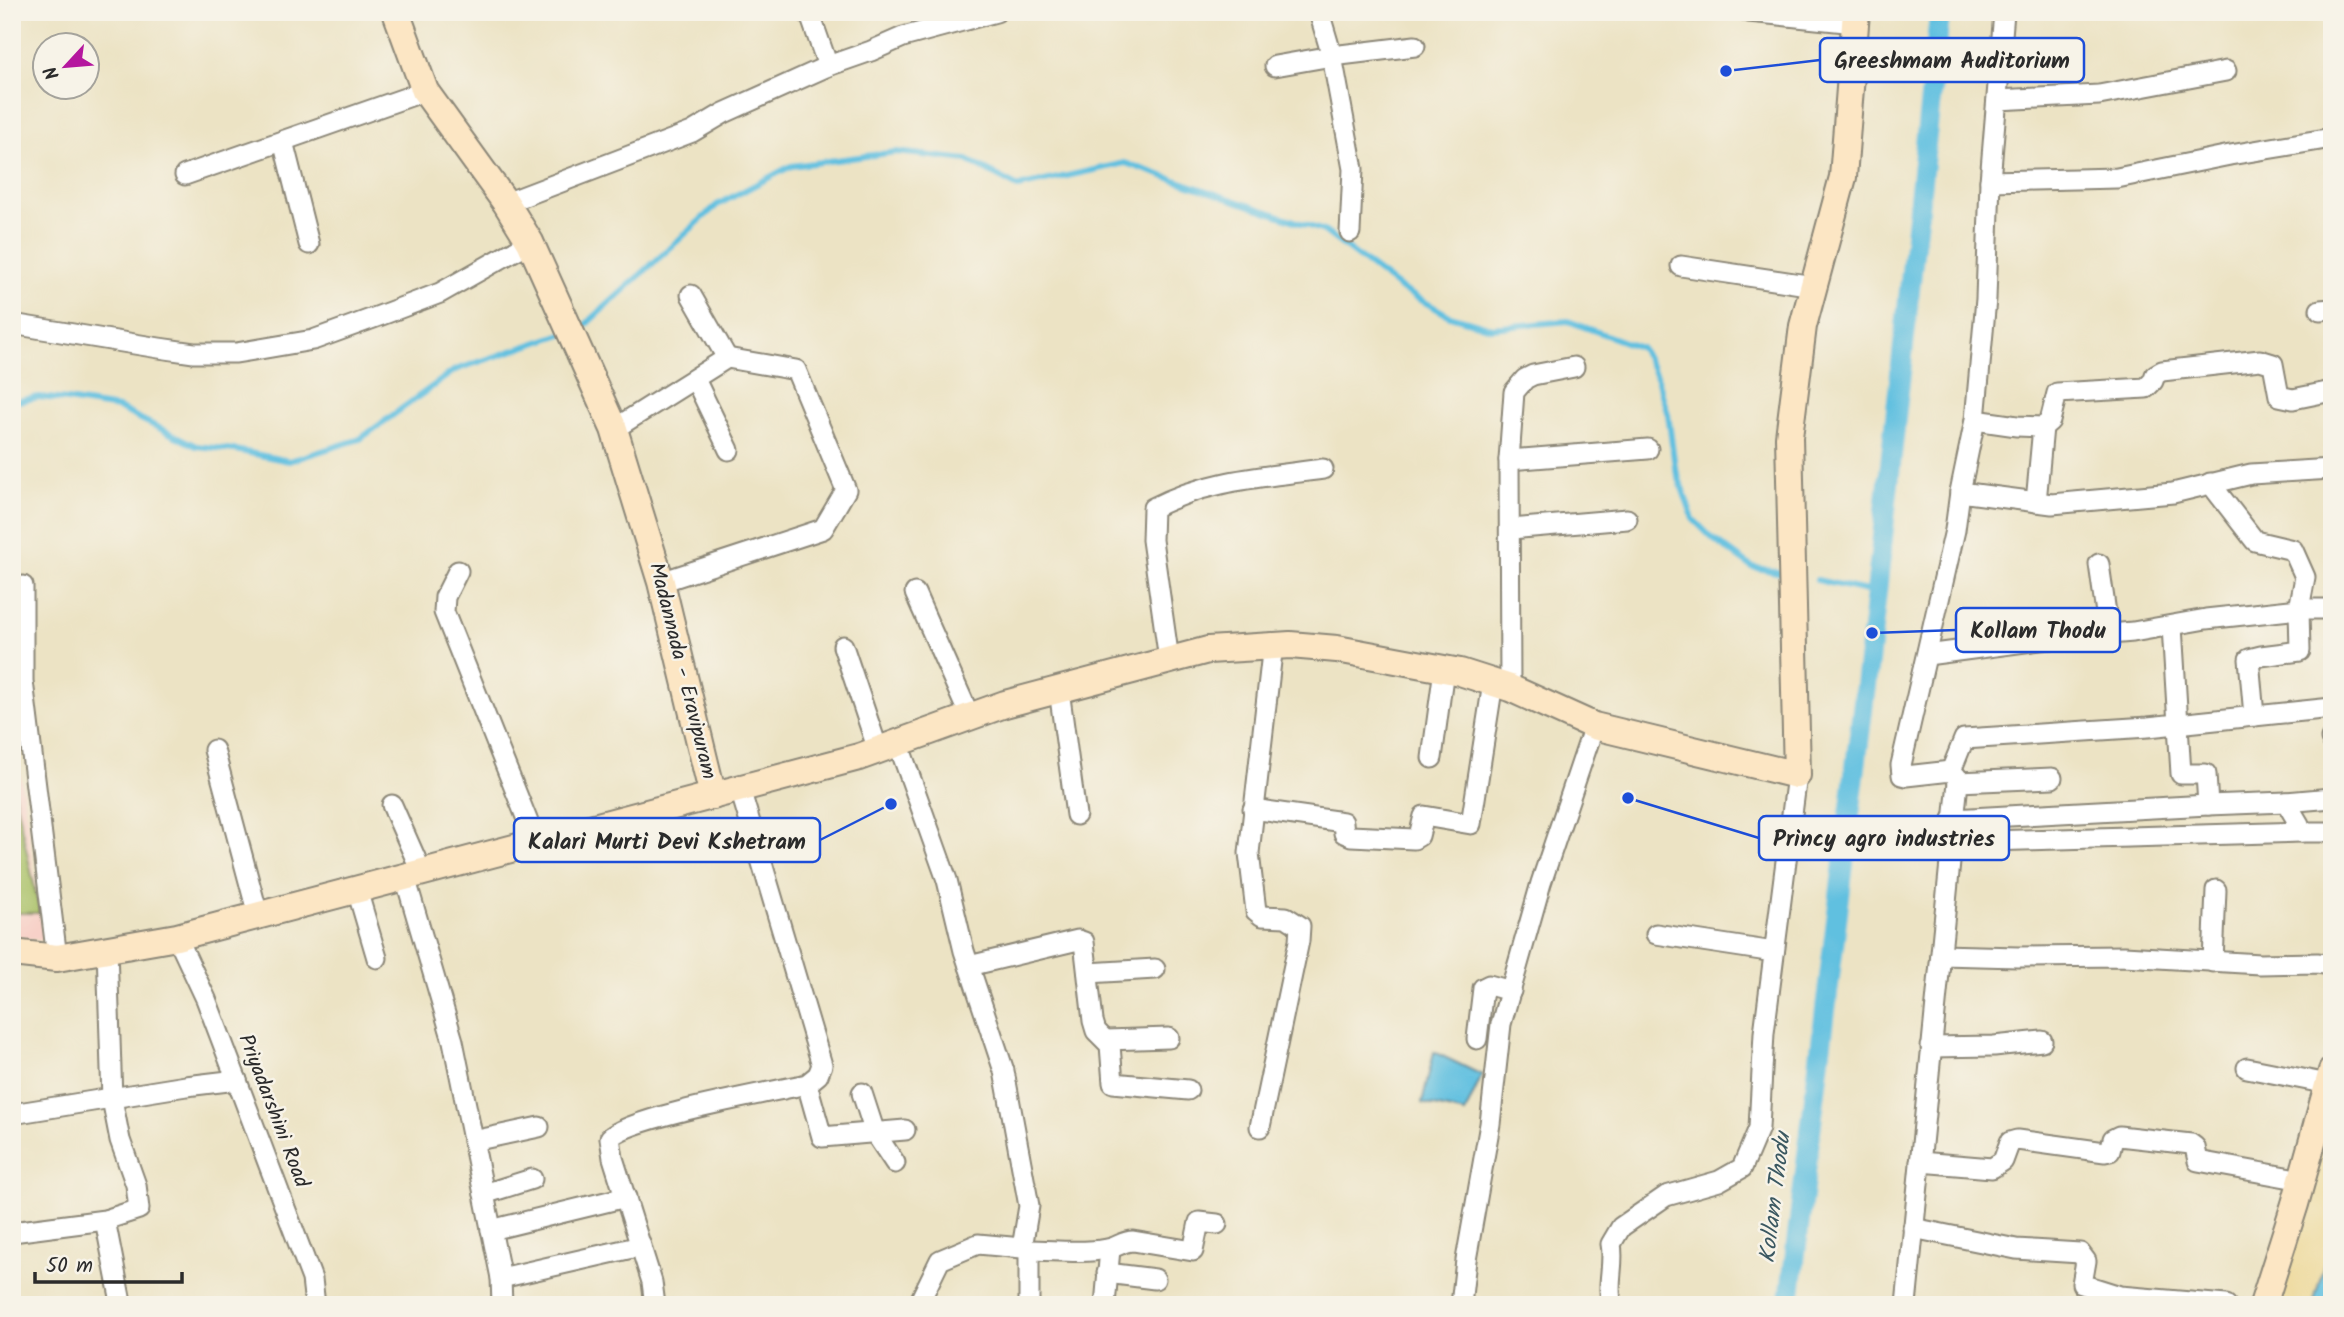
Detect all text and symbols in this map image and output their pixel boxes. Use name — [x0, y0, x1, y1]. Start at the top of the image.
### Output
north arrow — [32, 32, 102, 102]
callout: Greeshmam Auditorium — [1820, 38, 2084, 82]
text: Greeshmam Auditorium — [1834, 44, 2070, 80]
text: N — [36, 61, 69, 85]
street label: Madannada - Eravipuram — [639, 559, 725, 783]
callout: Kollam Thodu — [1956, 608, 2120, 652]
text: Kollam Thodu — [1970, 614, 2107, 650]
callout: Princy agro industries — [1759, 816, 2009, 860]
callout: Kalari Murti Devi Kshetram — [514, 818, 820, 862]
text: Princy agro industries — [1773, 822, 1995, 858]
text: Kalari Murti Devi Kshetram — [528, 825, 806, 861]
street label: Priyadarshini Road — [229, 1029, 318, 1193]
water label: Kollam Thodu — [1750, 1128, 1802, 1265]
scale bar — [35, 1240, 182, 1284]
text: 50 m — [46, 1250, 93, 1283]

